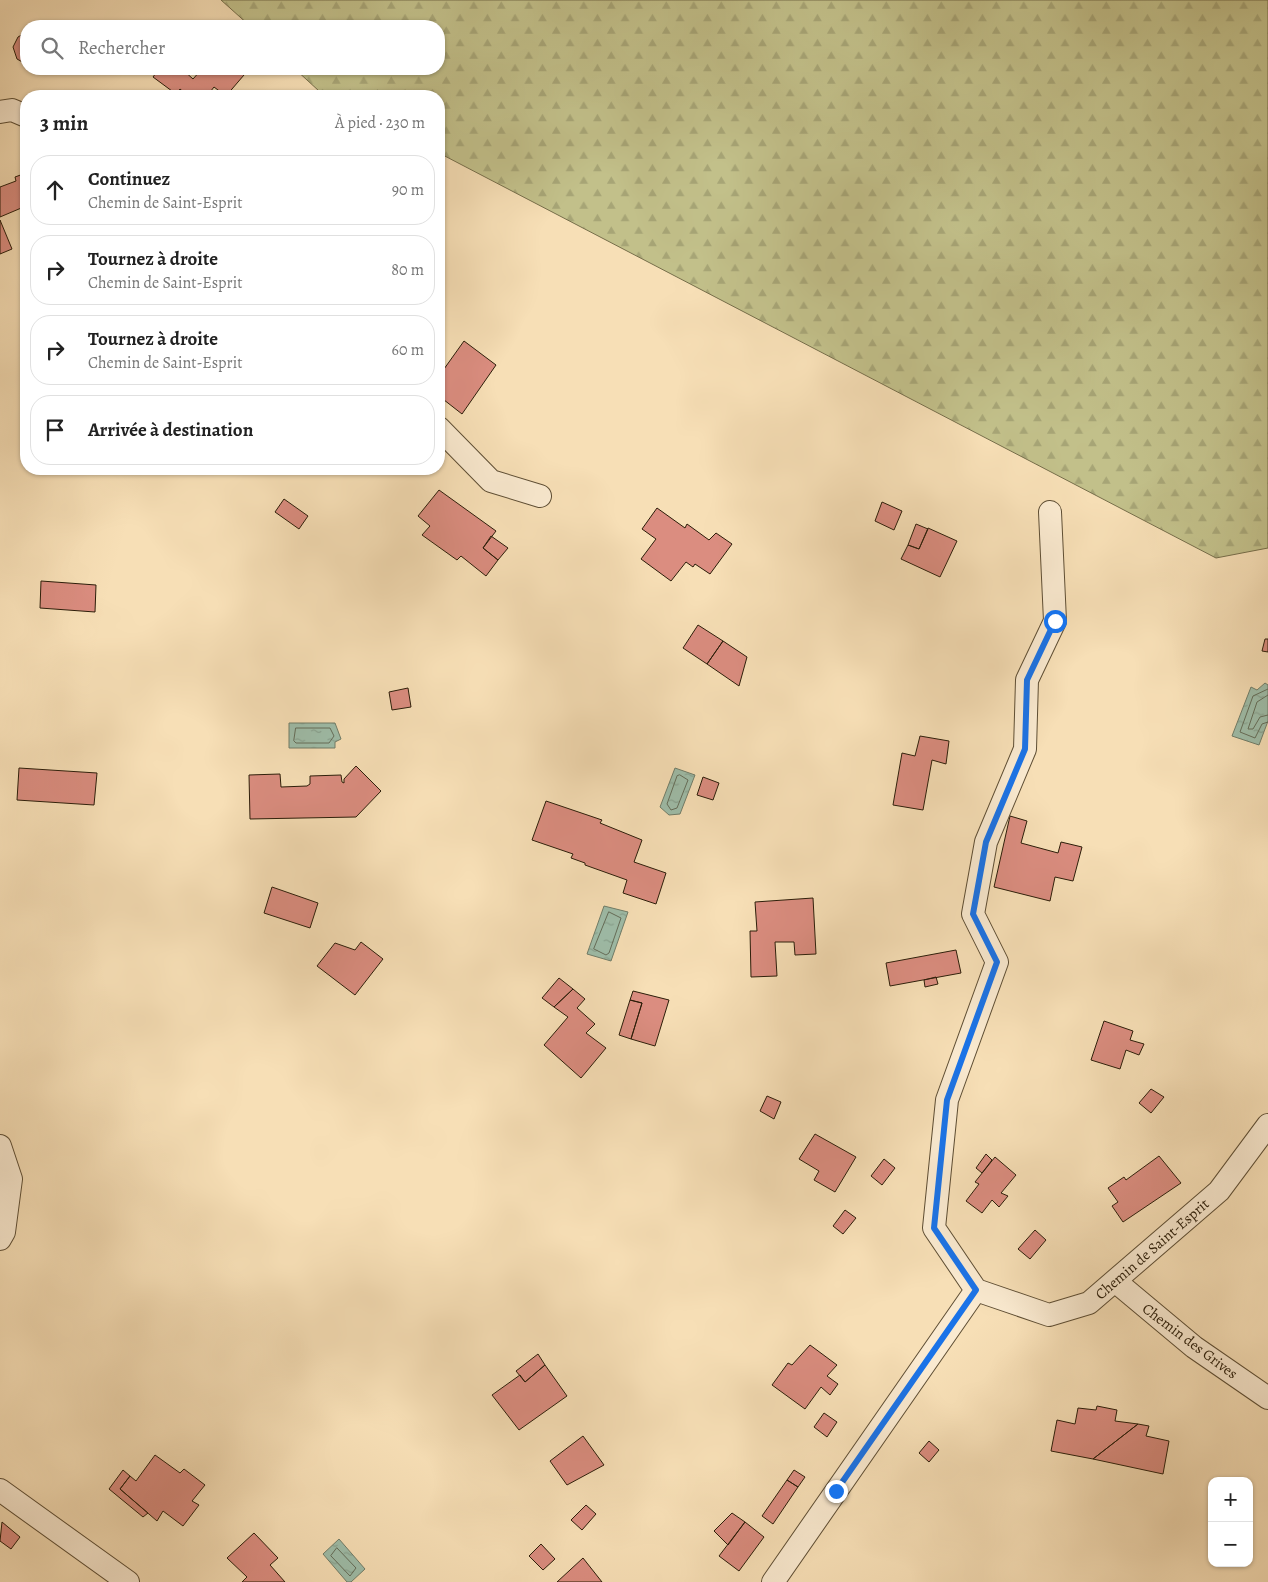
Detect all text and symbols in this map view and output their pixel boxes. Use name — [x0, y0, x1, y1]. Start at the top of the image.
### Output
search box — [20, 20, 445, 75]
icon: search — [38, 34, 66, 62]
text: Rechercher — [78, 35, 165, 61]
text: 3 min — [40, 109, 88, 137]
text: À pied · 230 m — [335, 112, 425, 134]
text: Continuez — [88, 166, 170, 192]
icon: ahead — [41, 176, 69, 204]
text: 90 m — [392, 179, 424, 201]
text: Chemin de Saint-Esprit — [88, 192, 242, 214]
text: Tournez à droite — [88, 246, 218, 272]
icon: right — [41, 256, 69, 284]
text: 80 m — [391, 259, 424, 281]
text: Chemin de Saint-Esprit — [88, 272, 242, 294]
text: Tournez à droite — [88, 326, 218, 352]
icon: right — [41, 336, 69, 364]
text: 60 m — [392, 339, 424, 361]
text: Chemin de Saint-Esprit — [88, 352, 242, 374]
icon: arrive — [41, 416, 69, 444]
text: Arrivée à destination — [88, 417, 253, 443]
route start — [1044, 610, 1067, 633]
street label: Chemin de Saint-Esprit — [1091, 1194, 1213, 1304]
street label: Chemin des Grives — [1138, 1299, 1242, 1383]
map controls — [1208, 1477, 1253, 1567]
button: + — [1208, 1477, 1253, 1522]
route end — [825, 1480, 848, 1503]
button: − — [1208, 1522, 1253, 1567]

